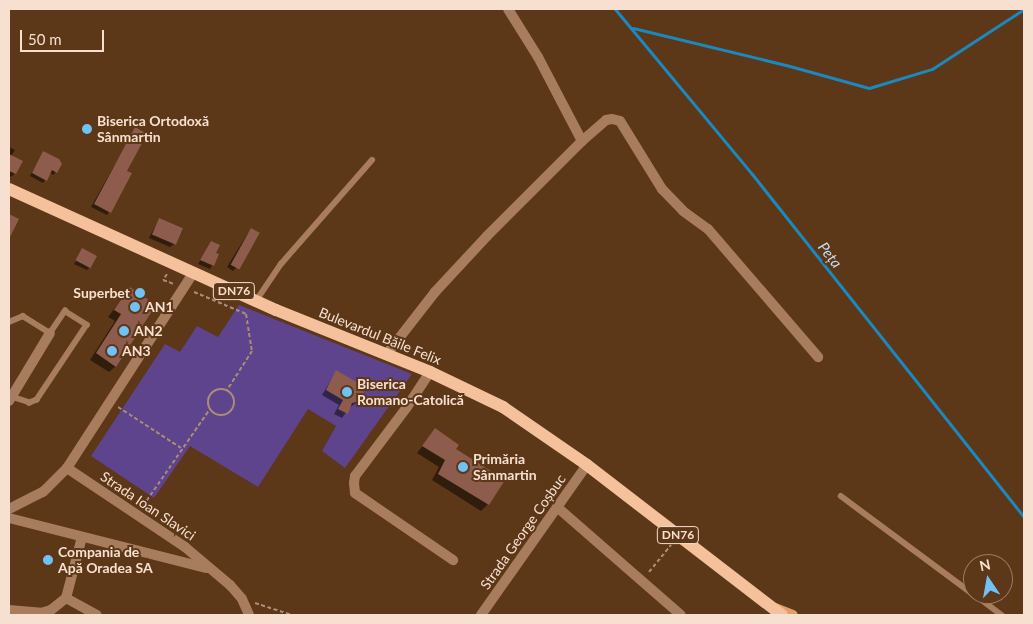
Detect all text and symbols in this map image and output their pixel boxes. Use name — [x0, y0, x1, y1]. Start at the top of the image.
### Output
scale bar — [22, 20, 106, 52]
text: 50 m — [28, 30, 62, 48]
place label: Biserica Ortodoxă Sânmartin — [97, 113, 209, 146]
marker: Biserica Ortodoxă Sânmartin — [81, 123, 93, 135]
water label: Peța — [814, 238, 846, 272]
road number: DN76 — [213, 282, 255, 300]
place label: Superbet — [73, 285, 130, 301]
marker: Superbet — [134, 287, 146, 299]
place label: AN1 — [145, 299, 174, 315]
marker: AN1 — [129, 301, 141, 313]
street label: Bulevardul Băile Felix — [316, 304, 444, 368]
place label: AN2 — [134, 323, 163, 339]
marker: AN2 — [118, 325, 130, 337]
place label: AN3 — [122, 343, 151, 359]
marker: AN3 — [106, 345, 118, 357]
place label: Biserica Romano-Catolică — [357, 376, 464, 408]
marker: Biserica Romano-Catolică — [341, 386, 353, 398]
place label: Primăria Sânmartin — [473, 451, 537, 484]
marker: Primăria Sânmartin — [457, 461, 469, 473]
street label: Strada Ioan Slavici — [97, 468, 199, 544]
street label: Strada George Coșbuc — [477, 471, 569, 593]
road number: DN76 — [657, 526, 699, 544]
place label: Compania de Apă Oradea SA — [58, 544, 153, 576]
marker: Compania de Apă Oradea SA — [42, 554, 54, 566]
north arrow — [963, 554, 1013, 604]
text: N — [978, 555, 992, 574]

